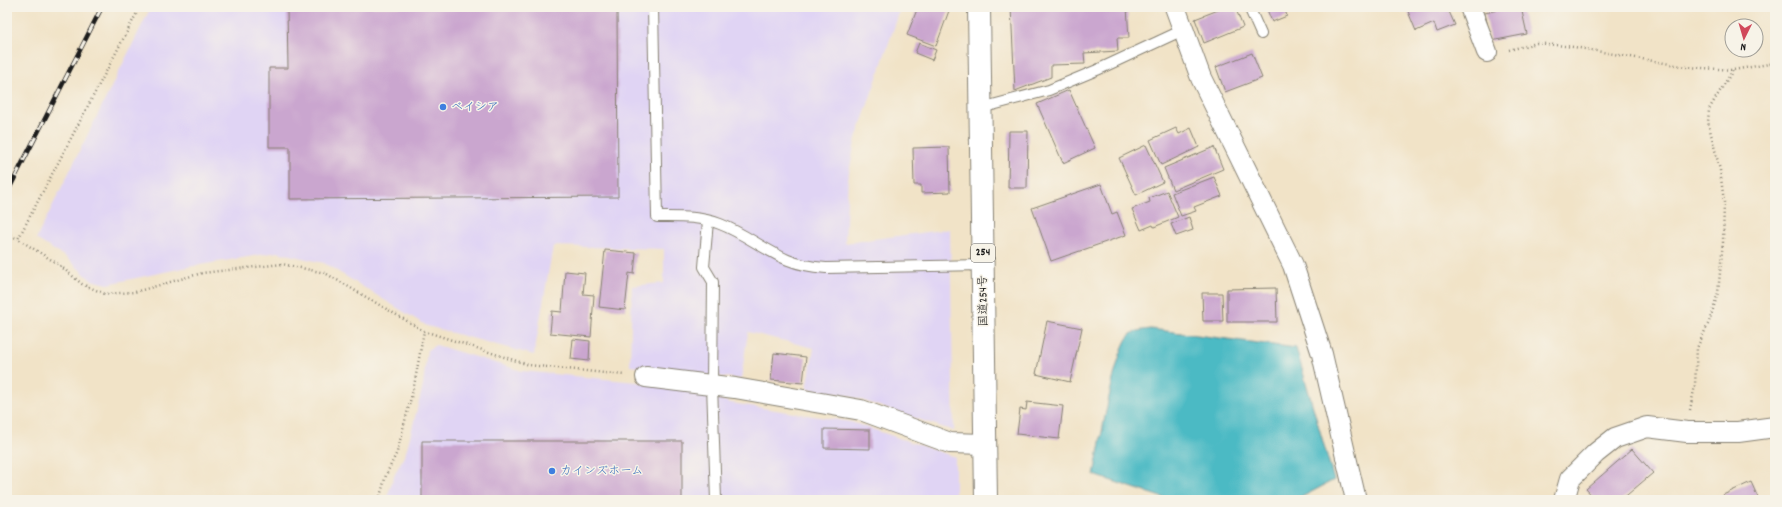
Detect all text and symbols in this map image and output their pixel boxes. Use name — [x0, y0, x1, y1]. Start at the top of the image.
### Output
north arrow — [1724, 18, 1764, 58]
text: N — [1739, 38, 1747, 54]
place label: ベイシア — [451, 99, 499, 116]
marker: ベイシア — [438, 102, 448, 112]
road number: 254 — [971, 244, 995, 262]
street label: 国道254号 — [975, 275, 993, 327]
place label: カインズホーム — [560, 463, 644, 480]
marker: カインズホーム — [547, 466, 557, 476]

